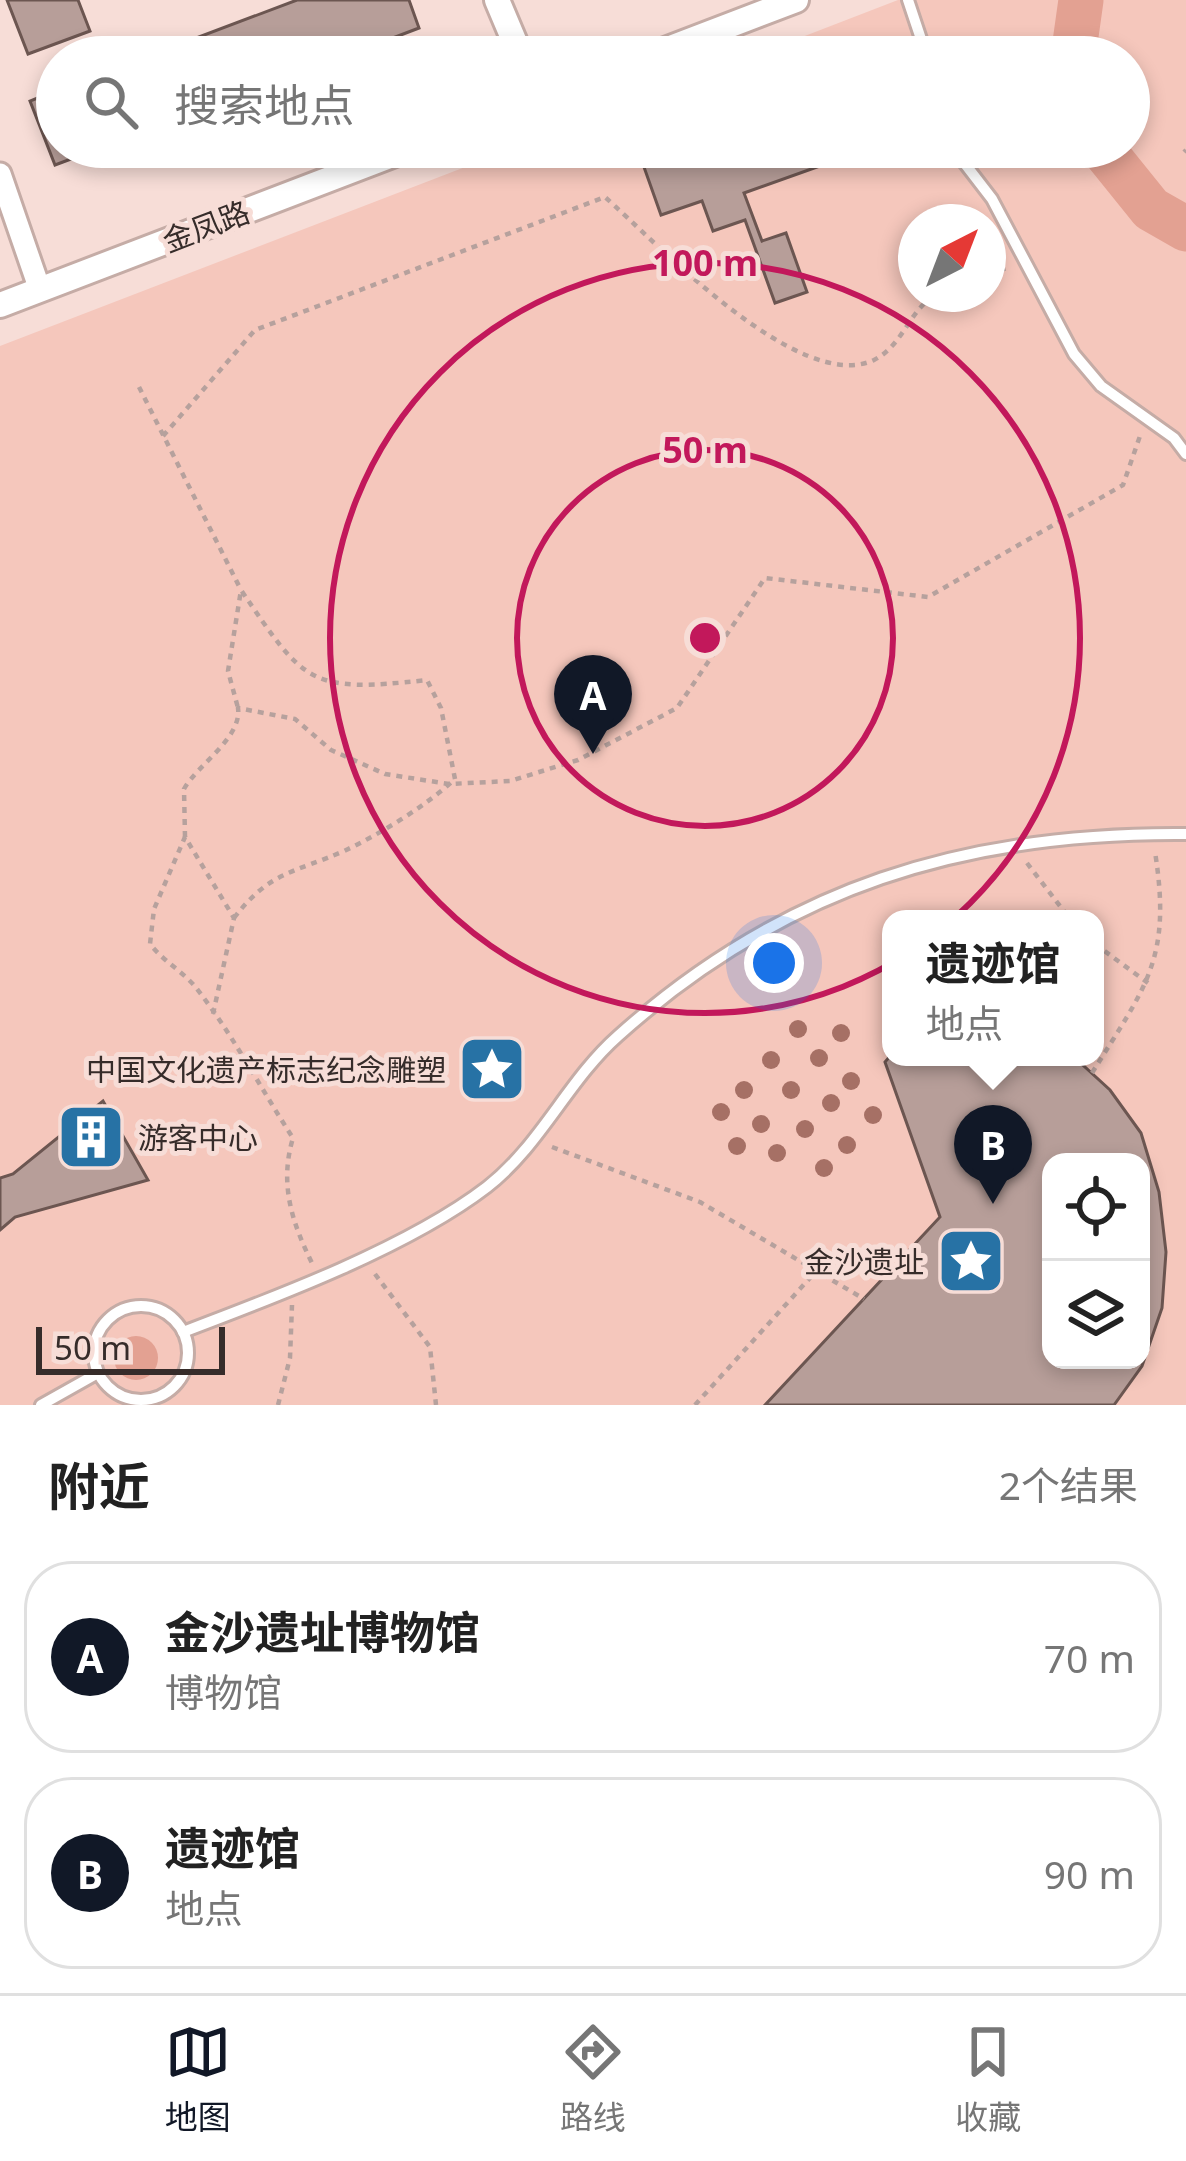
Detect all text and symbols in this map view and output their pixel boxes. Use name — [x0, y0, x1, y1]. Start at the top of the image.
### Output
search box — [36, 36, 1150, 168]
icon: search — [78, 69, 144, 135]
text: 搜索地点 — [174, 74, 354, 135]
street label: 金凤路 — [157, 191, 255, 261]
north arrow — [898, 204, 1006, 312]
text: 100 m — [652, 238, 758, 287]
text: 50 m — [662, 425, 748, 474]
centre of rings — [684, 617, 726, 659]
pin: A — [554, 655, 632, 754]
popup — [882, 910, 1104, 1066]
text: 遗迹馆 — [925, 932, 1061, 993]
your location — [744, 933, 804, 993]
text: 地点 — [925, 996, 1004, 1049]
place icon: 中国文化遗产标志纪念雕塑 — [457, 1034, 527, 1104]
place label: 中国文化遗产标志纪念雕塑 — [86, 1049, 446, 1090]
building icon: 游客中心 — [56, 1102, 126, 1172]
pin: B — [954, 1105, 1032, 1204]
place label: 游客中心 — [138, 1117, 258, 1158]
map controls — [1042, 1153, 1150, 1369]
button: locate — [1042, 1153, 1150, 1261]
place icon: 金沙遗址 — [936, 1226, 1006, 1296]
place label: 金沙遗址 — [804, 1241, 924, 1282]
button: layers — [1042, 1261, 1150, 1369]
scale bar — [36, 1321, 225, 1374]
text: 50 m — [54, 1325, 131, 1370]
text: 附近 — [48, 1450, 150, 1520]
text: 2个结果 — [999, 1458, 1138, 1511]
text: 金沙遗址博物馆 — [165, 1601, 480, 1662]
text: A — [77, 1631, 104, 1684]
text: 70 m — [1044, 1631, 1135, 1684]
text: 博物馆 — [165, 1665, 282, 1718]
text: 遗迹馆 — [165, 1817, 300, 1878]
text: B — [77, 1847, 103, 1900]
text: 90 m — [1044, 1847, 1135, 1900]
text: 地点 — [165, 1881, 243, 1934]
tab: 地图 — [165, 2019, 231, 2139]
tab: 路线 — [560, 2019, 626, 2139]
tab: 收藏 — [955, 2019, 1021, 2139]

